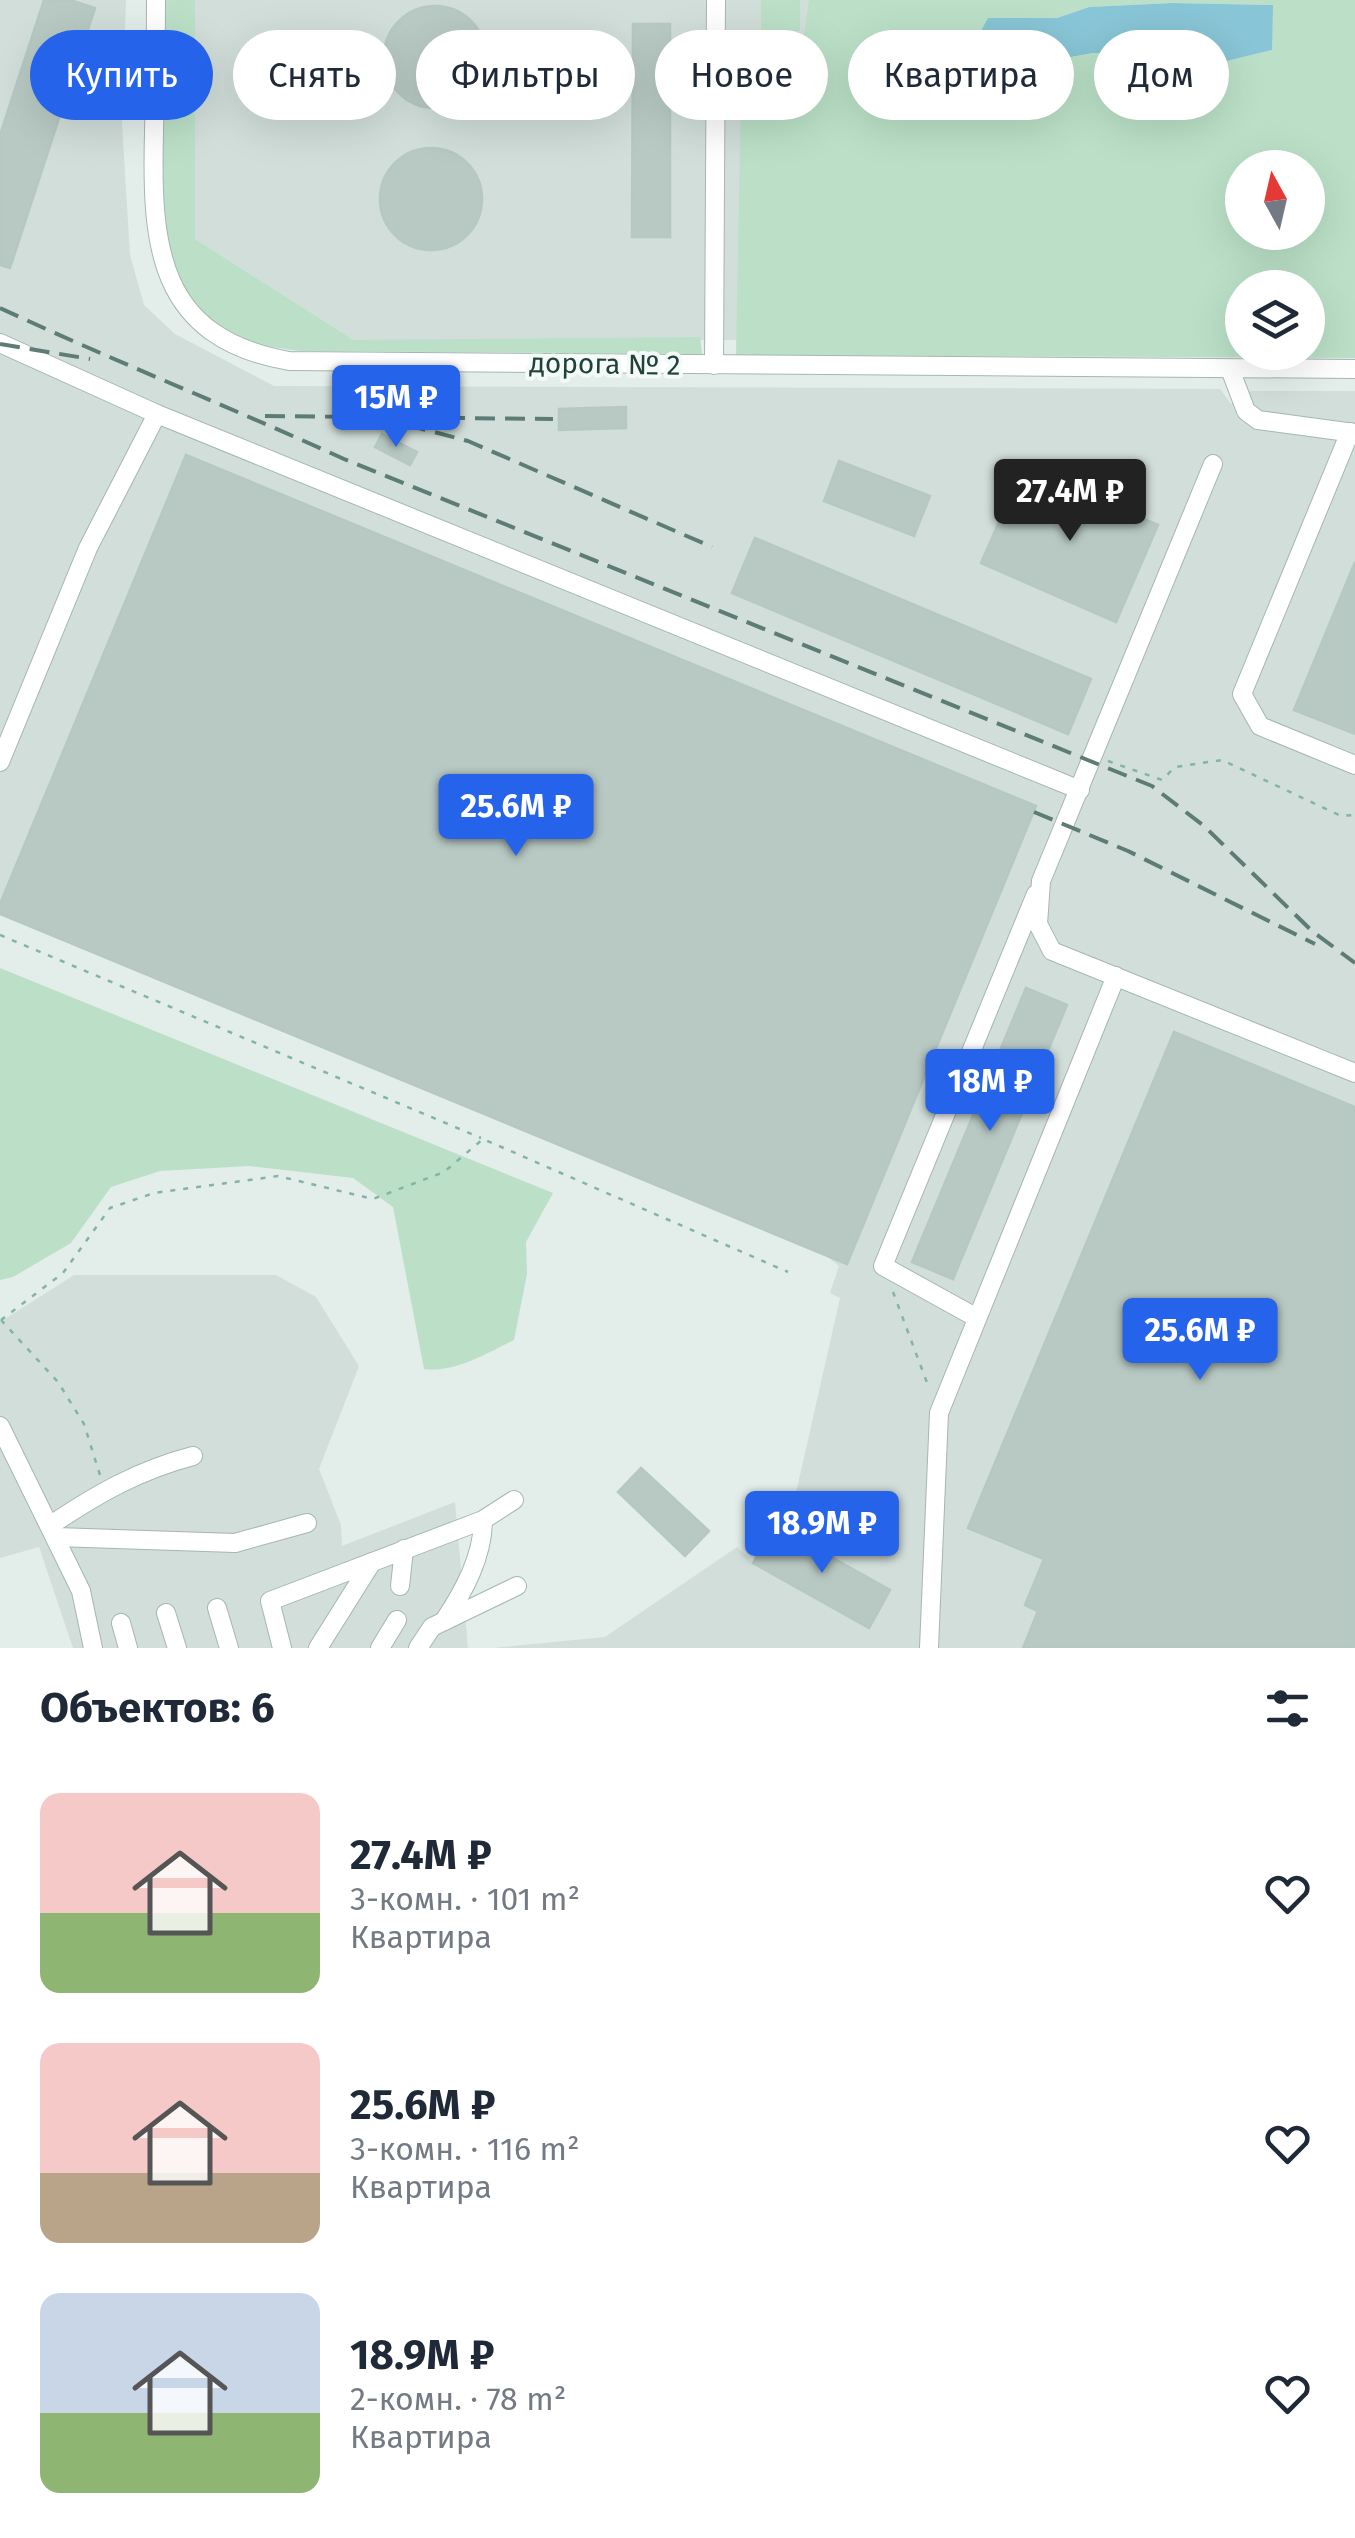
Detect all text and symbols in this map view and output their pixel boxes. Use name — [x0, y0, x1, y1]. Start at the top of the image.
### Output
chip: Купить — [30, 30, 213, 120]
chip: Снять — [233, 30, 396, 120]
chip: Фильтры — [416, 30, 635, 120]
chip: Новое — [655, 30, 828, 120]
chip: Квартира — [848, 30, 1074, 120]
chip: Дом — [1094, 30, 1229, 120]
north arrow — [1225, 150, 1325, 250]
map controls — [1225, 150, 1325, 370]
button: layers — [1225, 270, 1325, 370]
street label: дорога № 2 — [529, 346, 681, 382]
pin: 15M ₽ — [326, 365, 466, 450]
text: 15M ₽ — [354, 378, 438, 416]
pin: 27.4M ₽ — [978, 459, 1162, 544]
text: 27.4M ₽ — [1016, 472, 1124, 510]
pin: 25.6M ₽ — [424, 774, 608, 859]
text: 25.6M ₽ — [461, 787, 571, 825]
pin: 18M ₽ — [920, 1049, 1060, 1134]
text: 18M ₽ — [947, 1062, 1033, 1100]
pin: 25.6M ₽ — [1108, 1298, 1292, 1383]
text: 25.6M ₽ — [1145, 1311, 1255, 1349]
pin: 18.9M ₽ — [730, 1491, 914, 1576]
text: 18.9M ₽ — [767, 1504, 877, 1542]
icon: filters — [1260, 1681, 1315, 1736]
text: Объектов: 6 — [40, 1683, 275, 1733]
text: 27.4M ₽ — [350, 1830, 492, 1880]
icon: home — [120, 1833, 240, 1953]
icon: heart — [1260, 1866, 1315, 1921]
text: 3-комн. · 101 m² — [350, 1880, 580, 1918]
text: Квартира — [350, 1918, 492, 1956]
text: 25.6M ₽ — [350, 2080, 496, 2130]
icon: home — [120, 2083, 240, 2203]
icon: heart — [1260, 2116, 1315, 2171]
text: 3-комн. · 116 m² — [350, 2130, 580, 2168]
text: Квартира — [350, 2168, 492, 2206]
text: 18.9M ₽ — [350, 2330, 495, 2380]
icon: home — [120, 2333, 240, 2453]
icon: heart — [1260, 2366, 1315, 2421]
text: 2-комн. · 78 m² — [350, 2380, 566, 2418]
text: Квартира — [350, 2418, 492, 2456]

